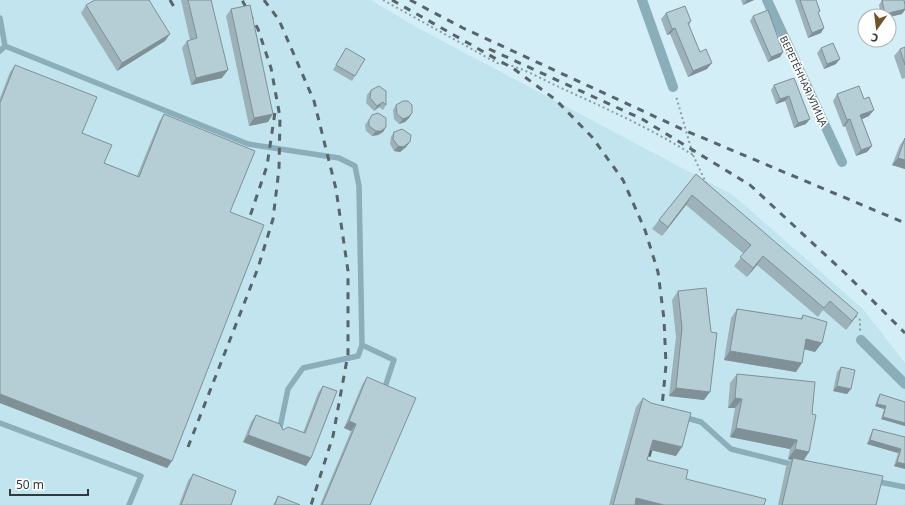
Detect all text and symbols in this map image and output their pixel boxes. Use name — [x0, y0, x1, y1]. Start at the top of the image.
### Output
north arrow — [857, 8, 897, 48]
text: С — [869, 30, 880, 46]
street label: ВЕРЕТЁННАЯ УЛИЦА — [777, 33, 831, 129]
scale bar — [10, 471, 88, 497]
text: 50 m — [16, 476, 44, 493]

